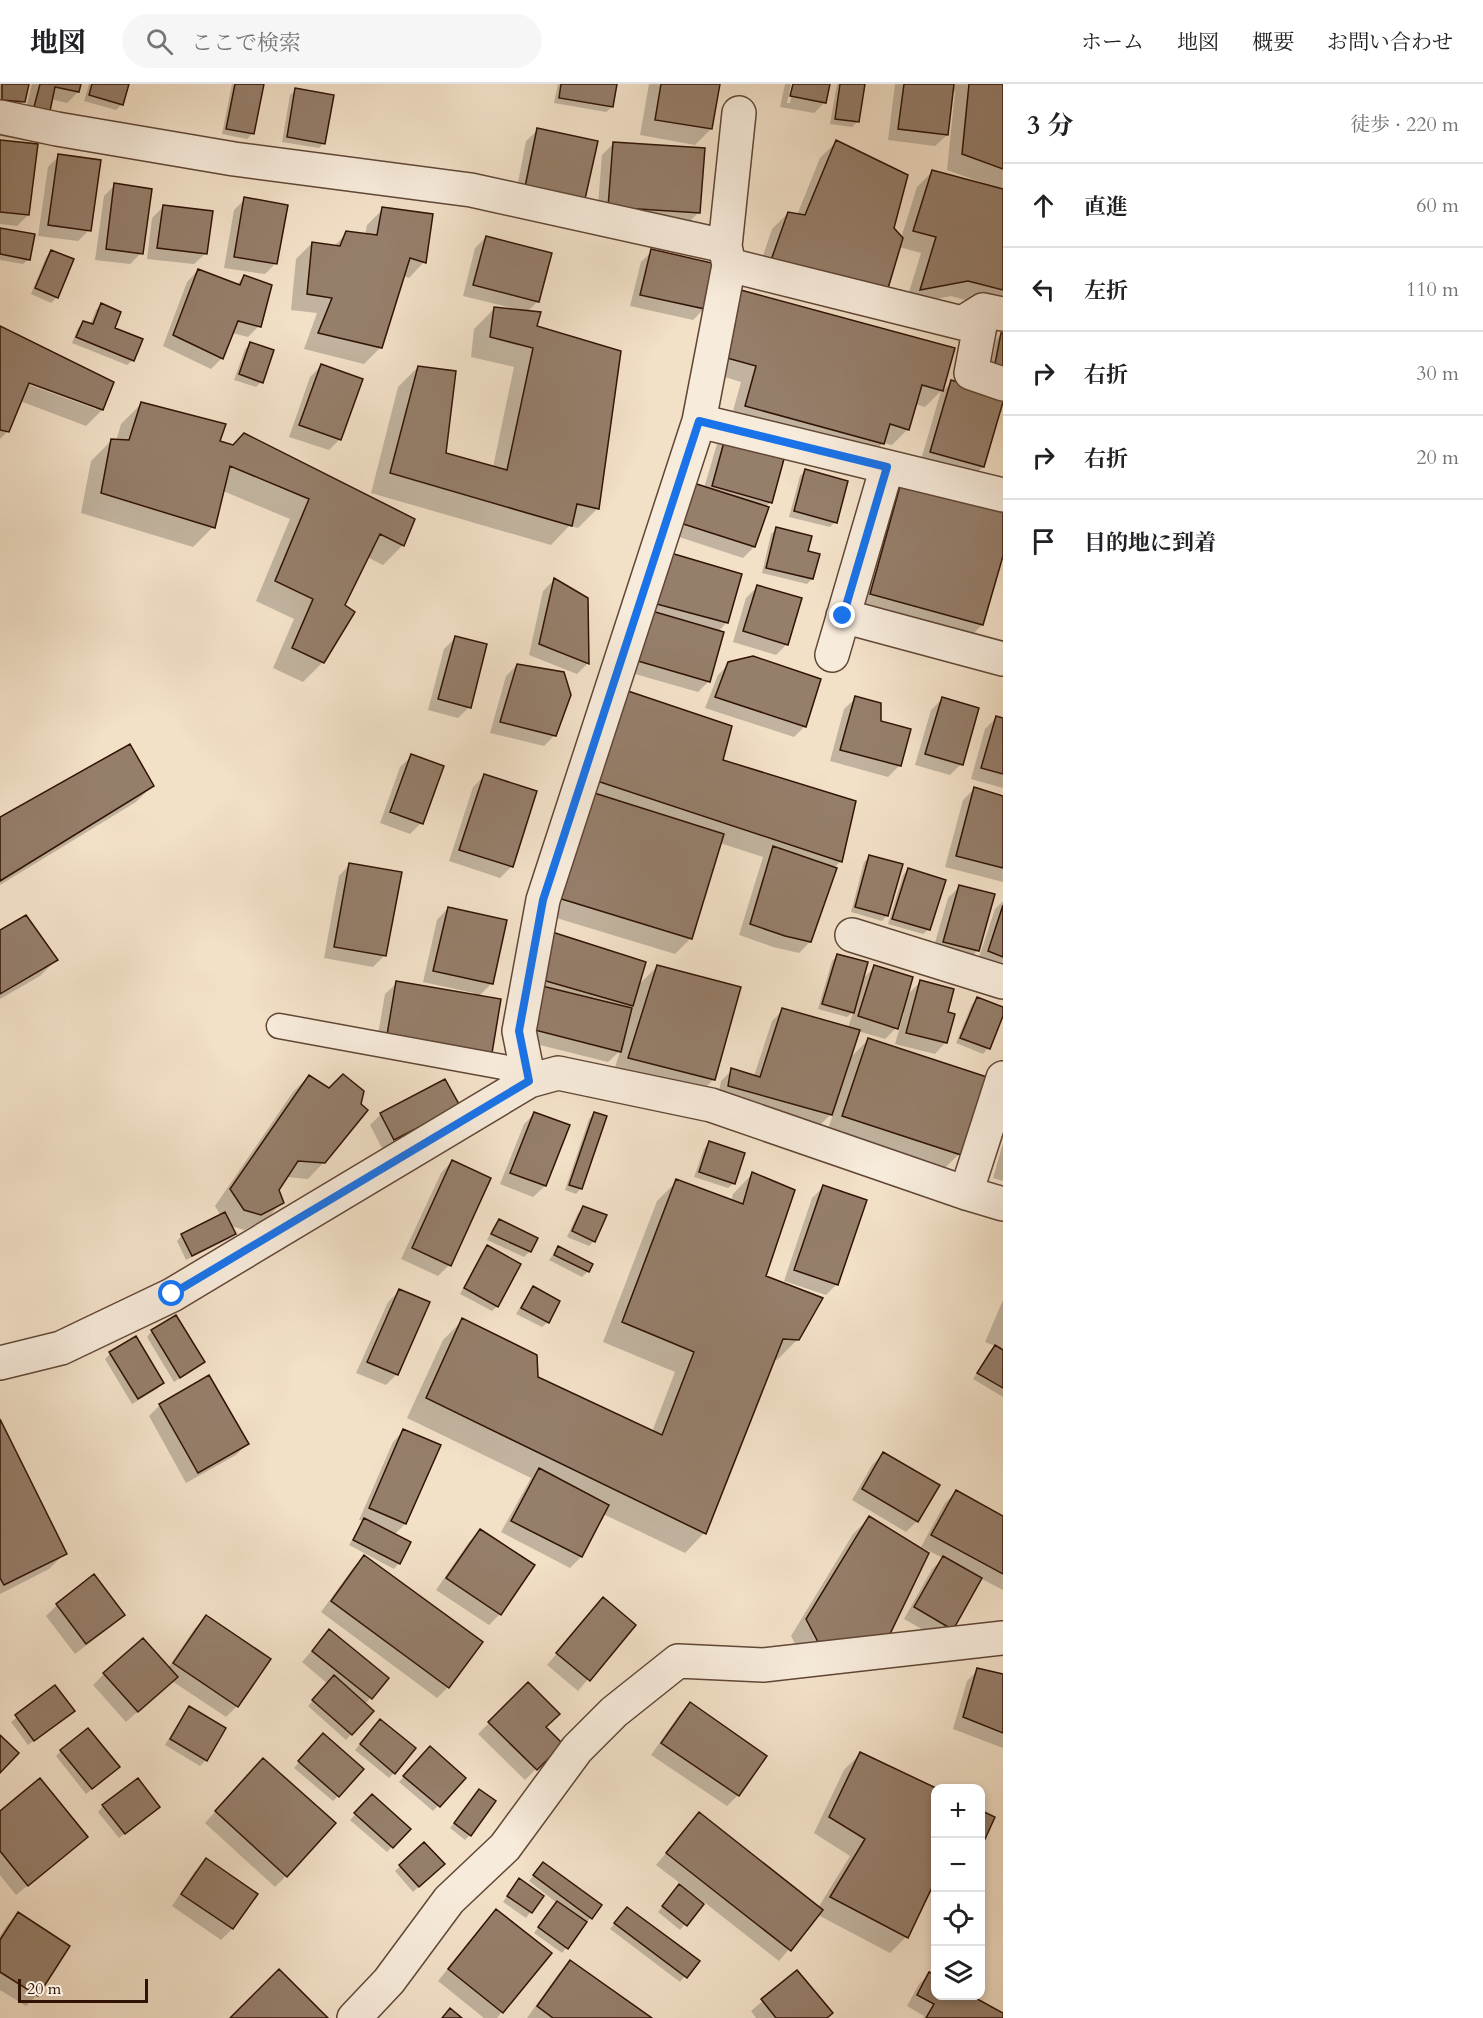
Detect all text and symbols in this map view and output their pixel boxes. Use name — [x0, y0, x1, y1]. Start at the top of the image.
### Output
search box — [122, 14, 542, 68]
text: 地図 — [30, 24, 86, 62]
icon: search — [143, 25, 176, 58]
text: ここで検索 — [191, 28, 301, 58]
text: ホーム — [1081, 28, 1144, 57]
text: 地図 — [1177, 28, 1219, 57]
text: 概要 — [1252, 28, 1294, 57]
text: お問い合わせ — [1327, 28, 1453, 57]
text: 3 分 — [1027, 108, 1073, 143]
text: 徒歩 · 220 m — [1350, 111, 1459, 138]
icon: ahead — [1027, 189, 1060, 222]
text: 直進 — [1084, 192, 1128, 222]
text: 60 m — [1416, 192, 1459, 219]
icon: left — [1027, 273, 1060, 306]
text: 左折 — [1084, 276, 1128, 306]
text: 110 m — [1406, 276, 1459, 303]
icon: right — [1027, 357, 1060, 390]
text: 右折 — [1084, 360, 1128, 390]
text: 30 m — [1416, 360, 1459, 387]
icon: right — [1027, 441, 1060, 474]
text: 右折 — [1084, 444, 1128, 474]
text: 20 m — [1416, 444, 1459, 471]
icon: arrive — [1027, 525, 1060, 558]
text: 目的地に到着 — [1084, 528, 1216, 558]
route end — [829, 602, 855, 628]
route start — [158, 1280, 184, 1306]
map controls — [931, 1784, 985, 2000]
button: + — [931, 1784, 985, 1838]
button: − — [931, 1838, 985, 1892]
button: locate — [931, 1892, 985, 1946]
button: layers — [931, 1946, 985, 2000]
scale bar — [18, 1976, 148, 2004]
text: 20 m — [27, 1978, 61, 2000]

